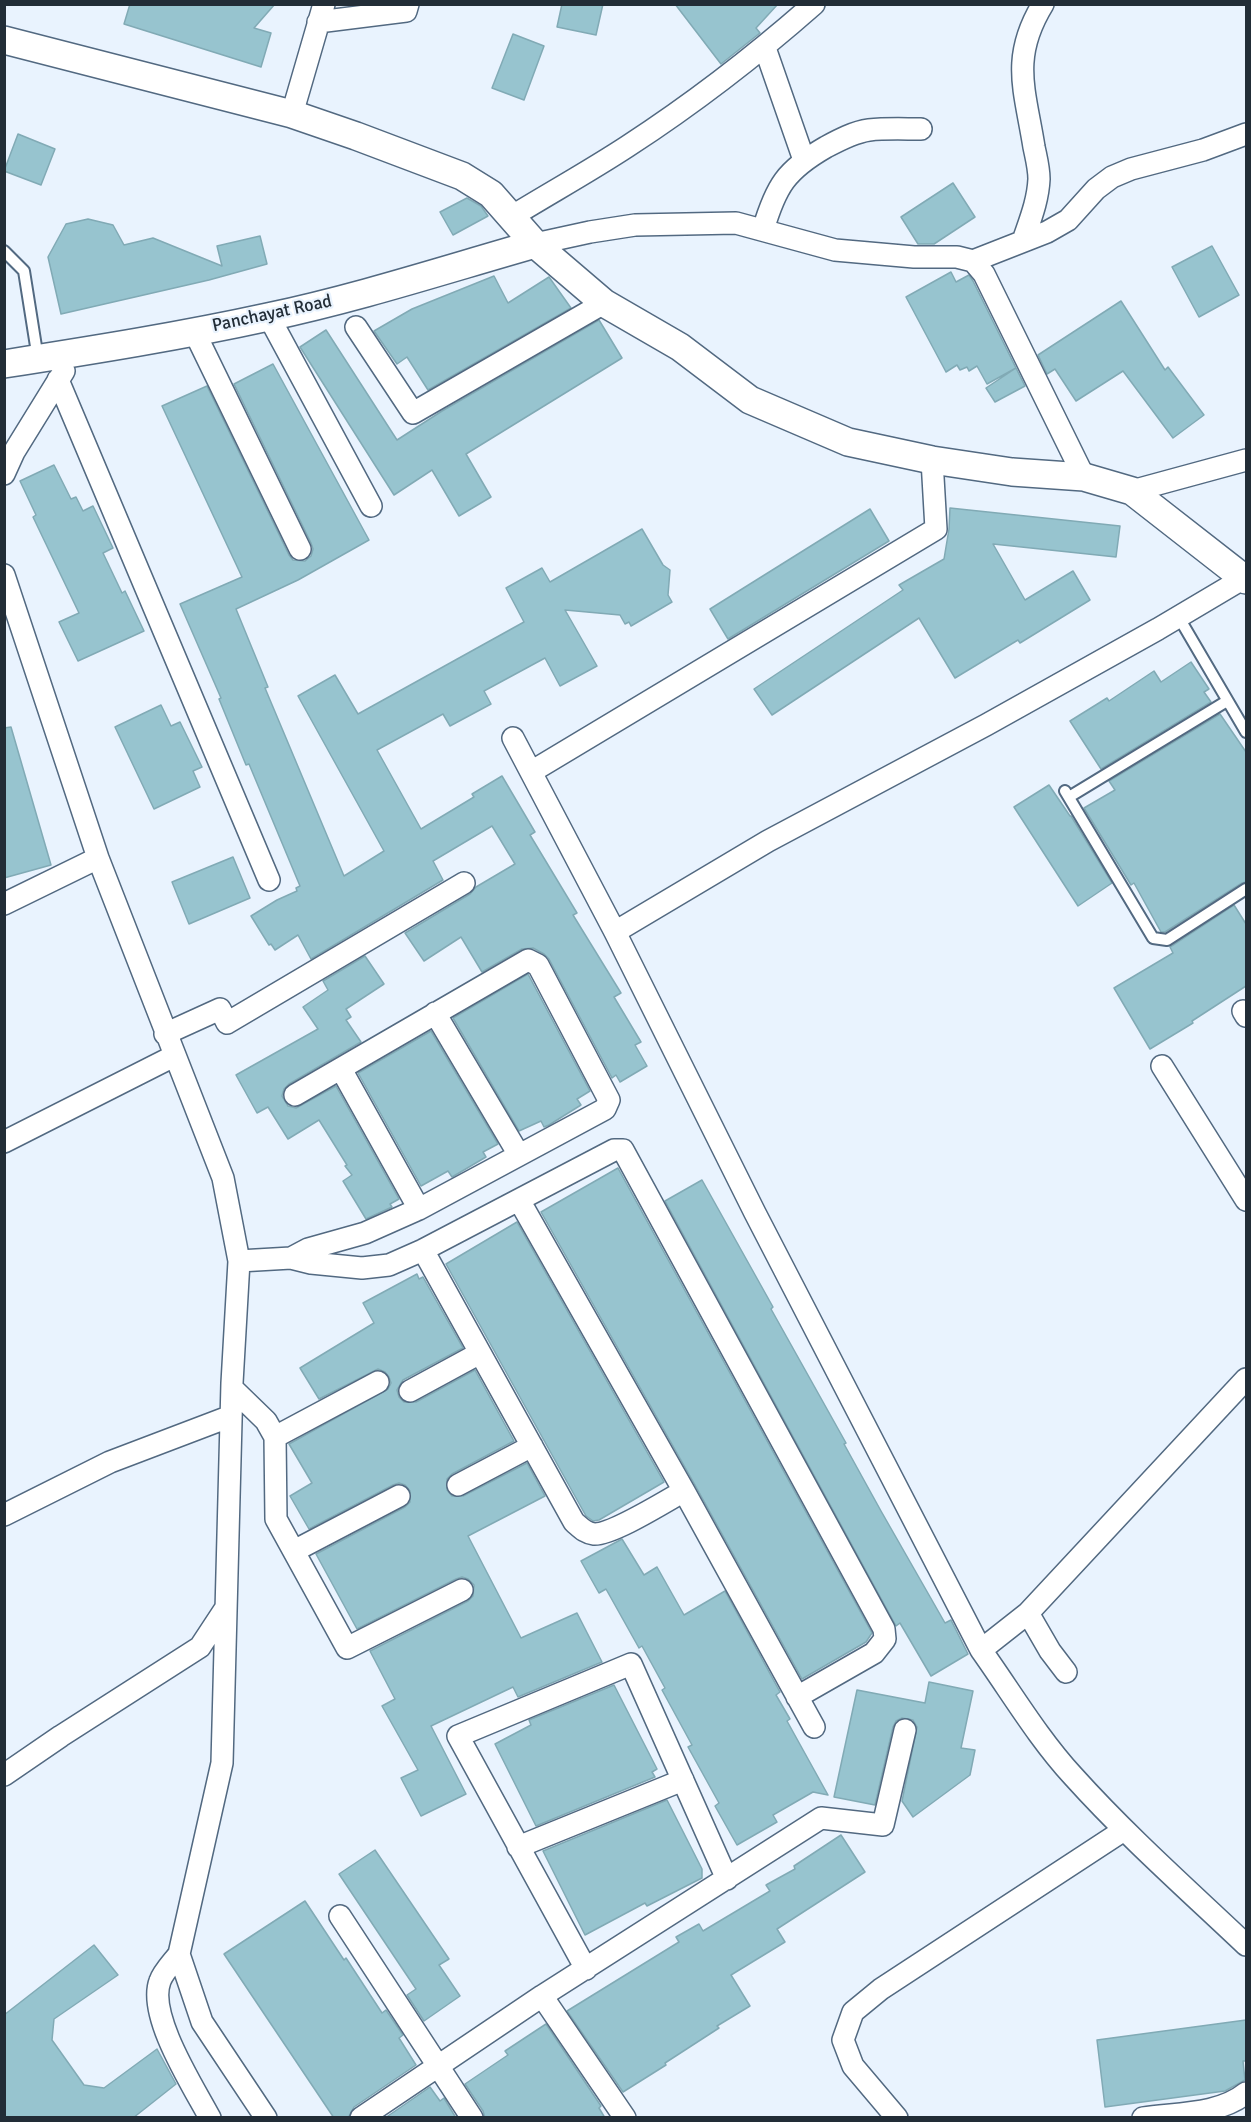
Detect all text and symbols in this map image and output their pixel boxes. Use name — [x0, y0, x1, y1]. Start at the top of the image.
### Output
street label: Panchayat Road — [210, 291, 334, 337]

